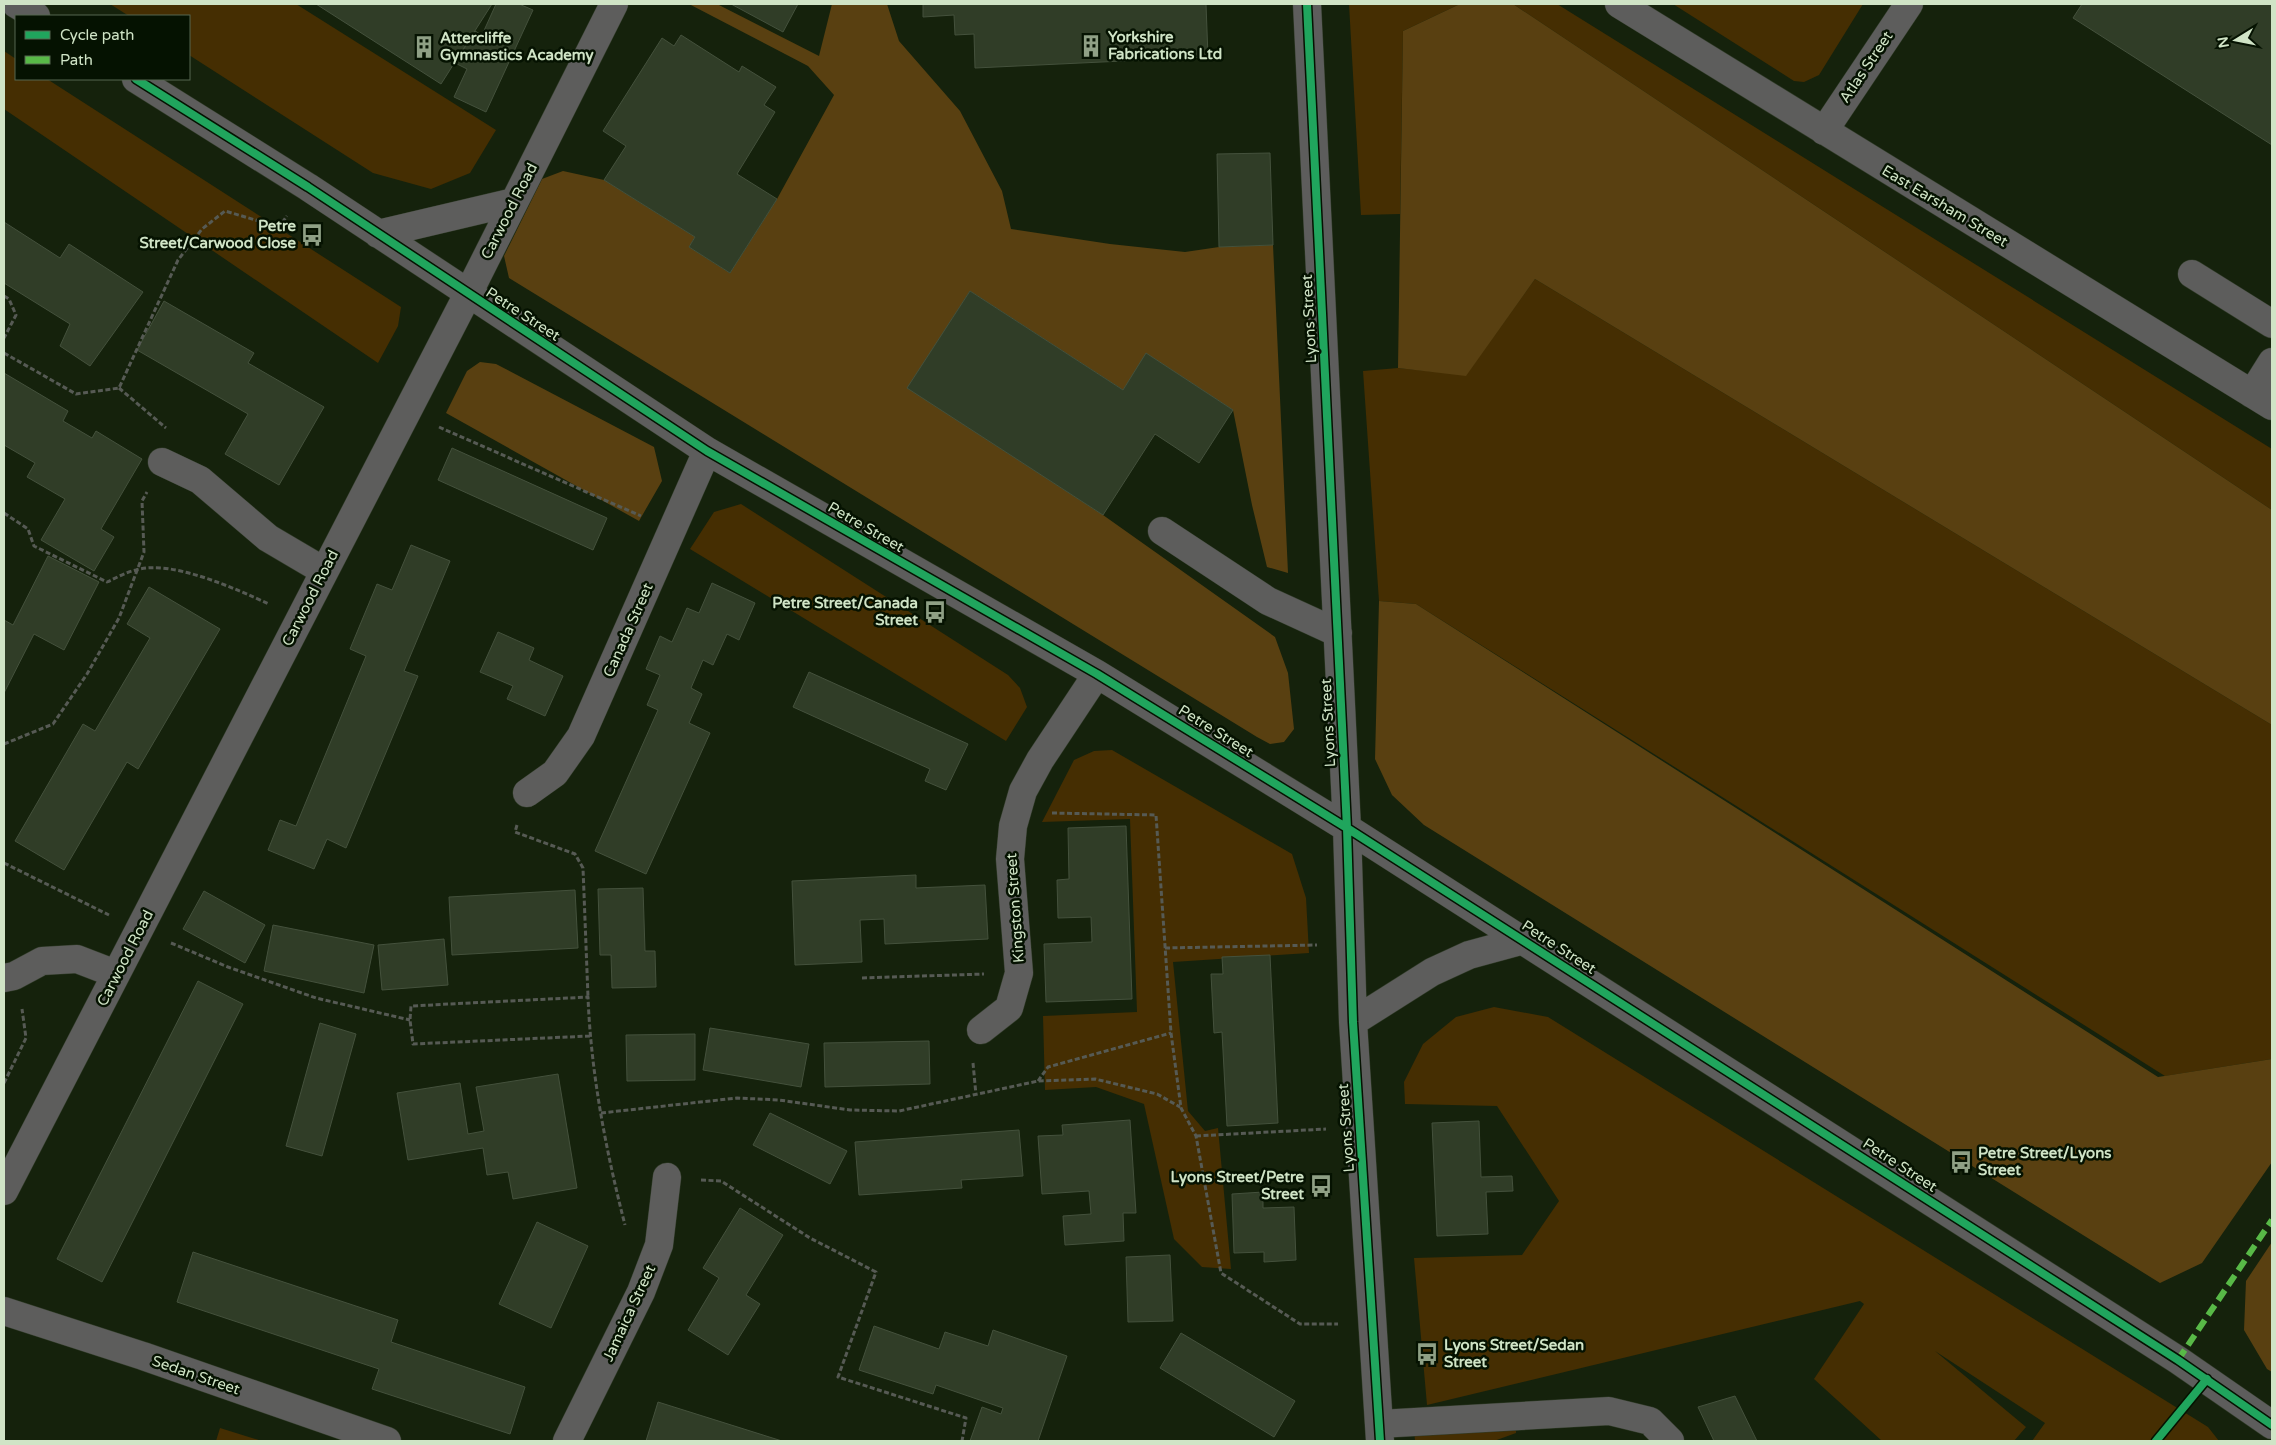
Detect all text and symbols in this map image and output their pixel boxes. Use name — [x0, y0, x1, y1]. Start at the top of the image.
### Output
legend — [15, 15, 190, 80]
north arrow — [2211, 15, 2261, 65]
text: Cycle path — [60, 26, 134, 44]
street label: Atlas Street — [1835, 27, 1897, 106]
place label: Yorkshire Fabrications Ltd — [1108, 28, 1222, 63]
place label: Attercliffe Gymnastics Academy — [440, 29, 594, 65]
building icon: Yorkshire Fabrications Ltd — [1078, 33, 1104, 59]
building icon: Attercliffe Gymnastics Academy — [411, 34, 437, 60]
text: N — [2214, 35, 2233, 49]
text: Path — [60, 51, 93, 69]
street label: Carwood Road — [477, 160, 541, 262]
street label: East Earsham Street — [1879, 161, 2011, 251]
place label: Petre Street/Carwood Close — [140, 217, 297, 252]
bus stop icon: Petre Street/Carwood Close — [299, 222, 325, 248]
street label: Lyons Street — [1298, 274, 1320, 364]
street label: Petre Street — [483, 283, 564, 345]
street label: Petre Street — [825, 498, 907, 556]
street label: Carwood Road — [278, 547, 342, 649]
street label: Canada Street — [599, 580, 657, 680]
place label: Petre Street/Canada Street — [772, 594, 918, 629]
bus stop icon: Petre Street/Canada Street — [922, 599, 948, 625]
street label: Lyons Street — [1317, 678, 1339, 768]
street label: Petre Street — [1175, 701, 1257, 761]
street label: Kingston Street — [1002, 852, 1028, 964]
street label: Carwood Road — [93, 907, 157, 1009]
street label: Petre Street — [1519, 916, 1600, 978]
street label: Lyons Street — [1334, 1083, 1358, 1173]
street label: Petre Street — [1860, 1134, 1941, 1196]
place label: Petre Street/Lyons Street — [1978, 1144, 2112, 1179]
bus stop icon: Petre Street/Lyons Street — [1948, 1149, 1974, 1175]
place label: Lyons Street/Petre Street — [1170, 1168, 1305, 1203]
bus stop icon: Lyons Street/Petre Street — [1308, 1173, 1334, 1199]
street label: Jamaica Street — [599, 1262, 659, 1364]
place label: Lyons Street/Sedan Street — [1444, 1336, 1584, 1371]
bus stop icon: Lyons Street/Sedan Street — [1414, 1341, 1440, 1367]
street label: Sedan Street — [150, 1352, 242, 1398]

